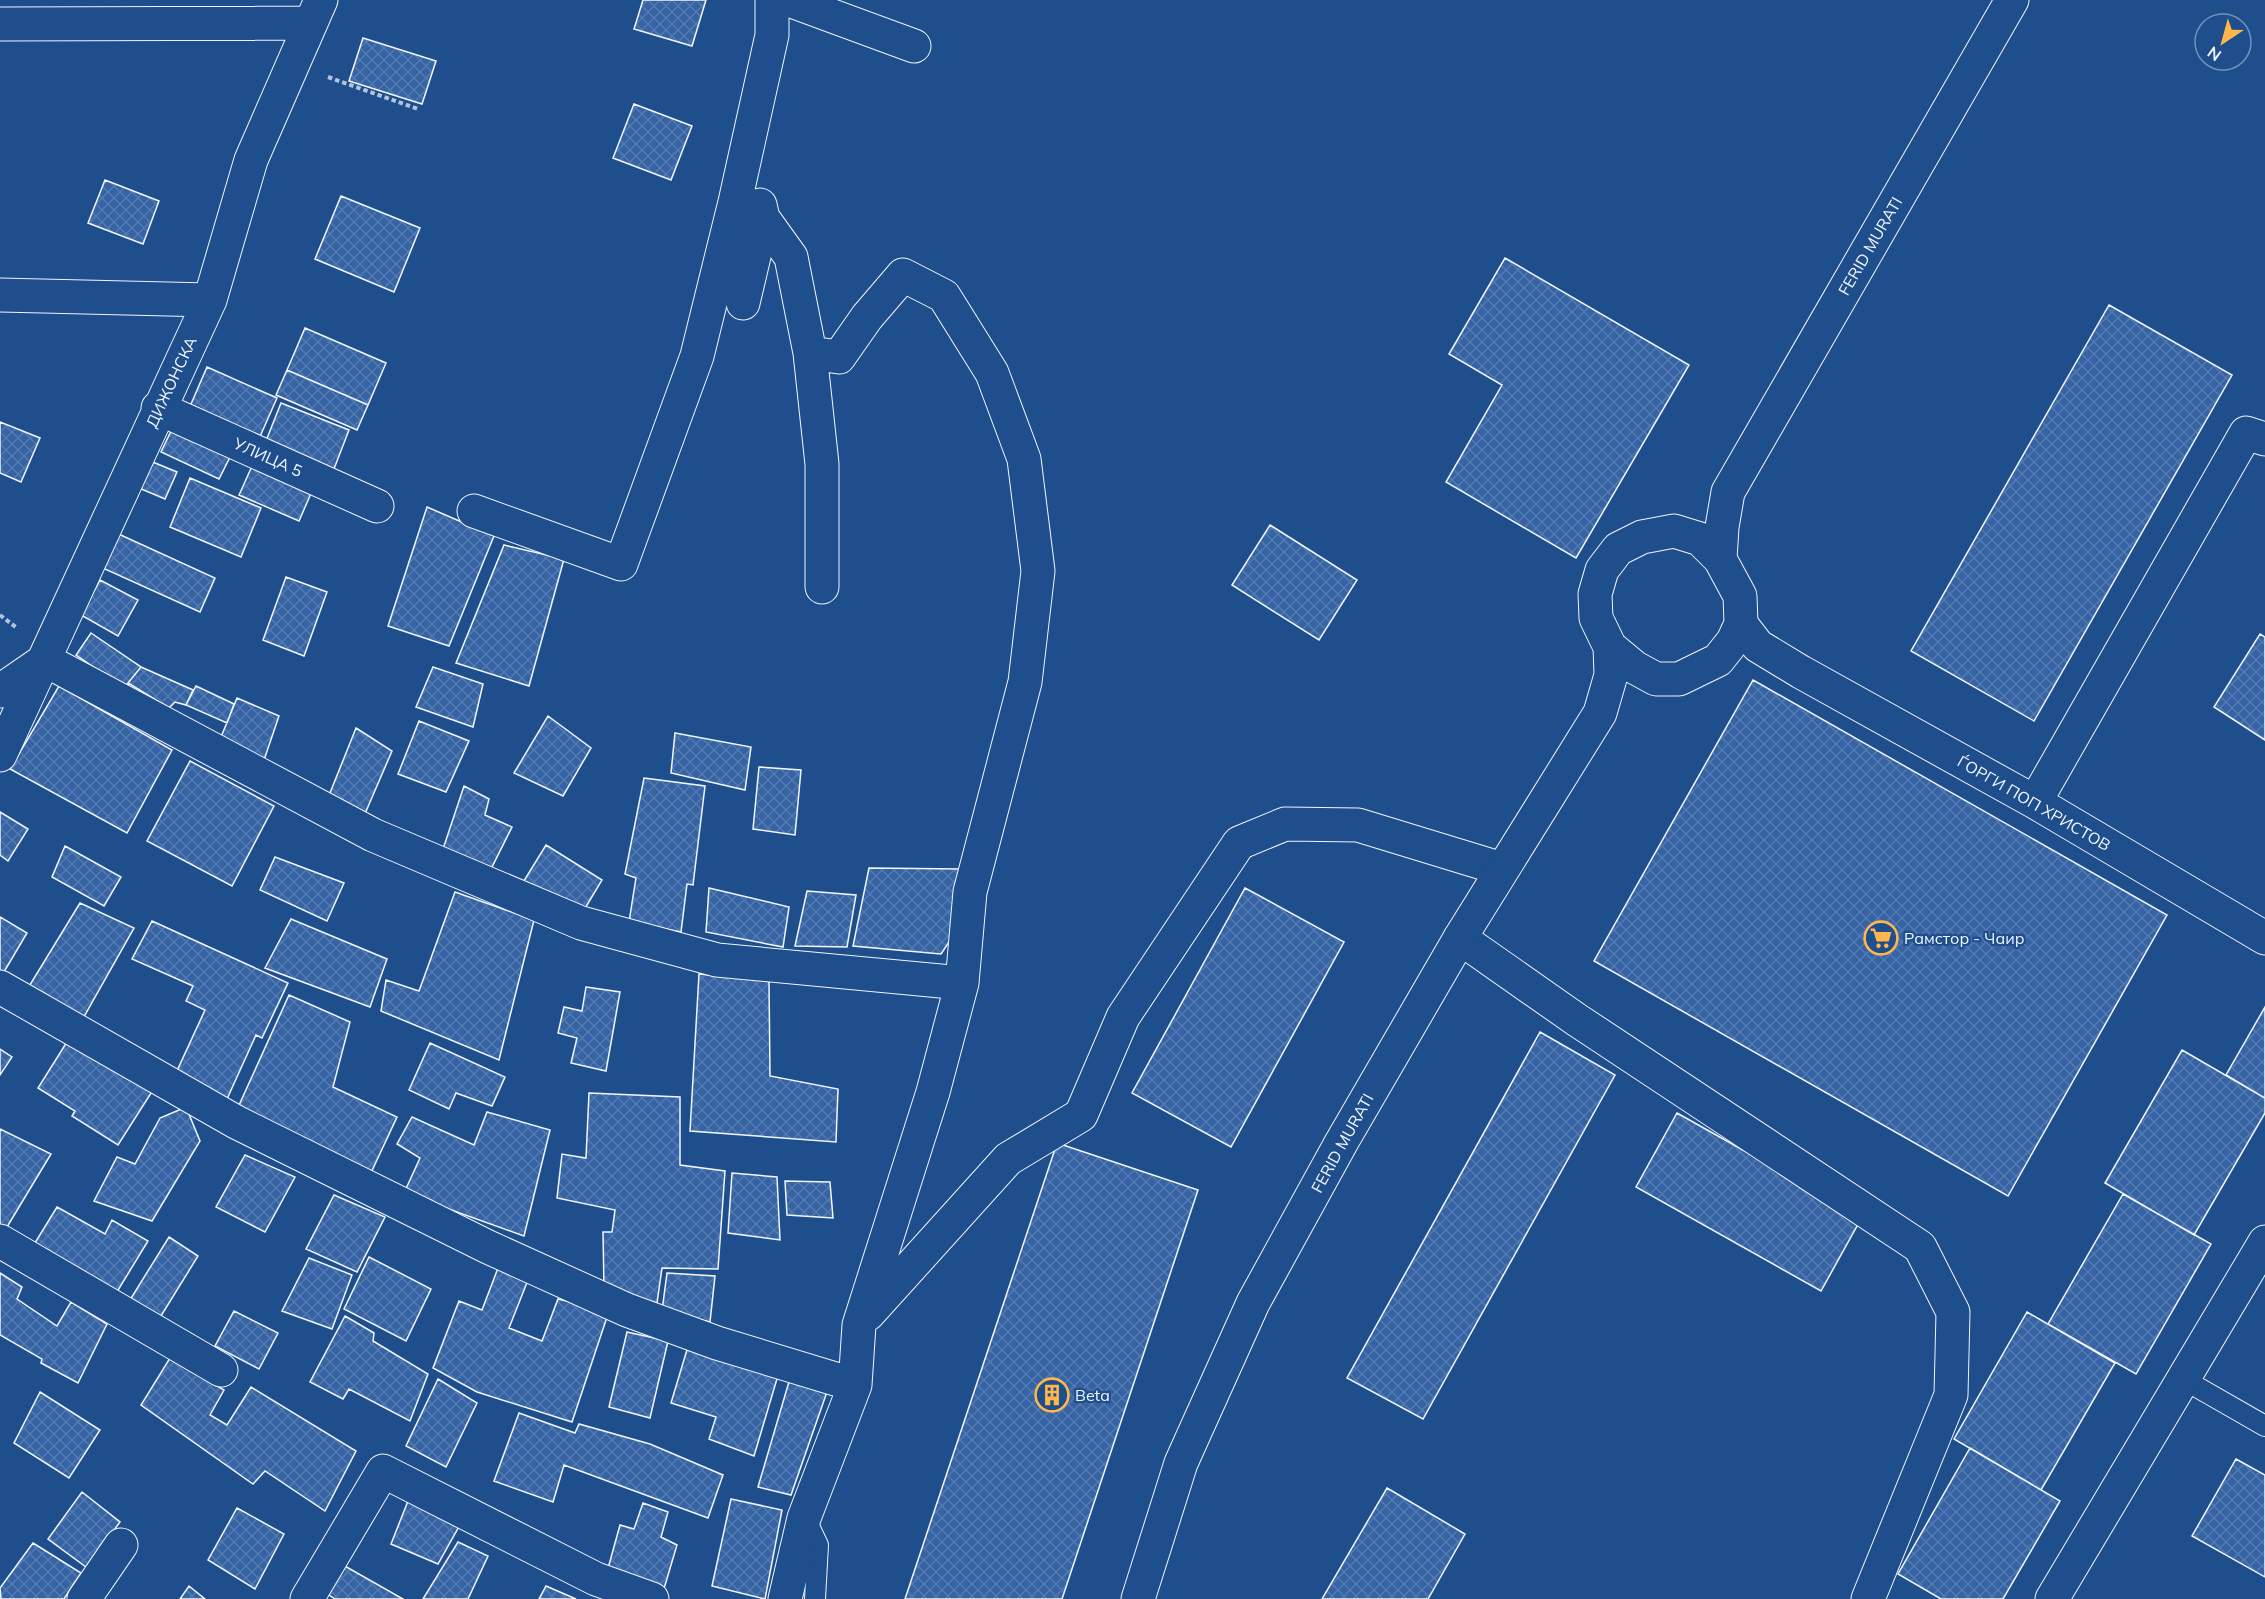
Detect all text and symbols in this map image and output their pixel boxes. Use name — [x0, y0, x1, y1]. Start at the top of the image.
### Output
north arrow — [2193, 12, 2253, 72]
text: N — [2203, 42, 2225, 66]
street label: FERID MURATI — [1834, 193, 1906, 299]
street label: ДИЖОНСКА — [141, 333, 201, 431]
street label: УЛИЦА 5 — [230, 433, 305, 481]
street label: ЃОРГИ ПОП ХРИСТОВ — [1954, 751, 2114, 855]
supermarket icon: Рамстор - Чаир — [1863, 920, 1899, 956]
place label: Рамстор - Чаир — [1904, 928, 2024, 948]
street label: FERID MURATI — [1306, 1090, 1378, 1196]
building icon: Beta — [1034, 1377, 1070, 1413]
place label: Beta — [1075, 1385, 1110, 1405]

